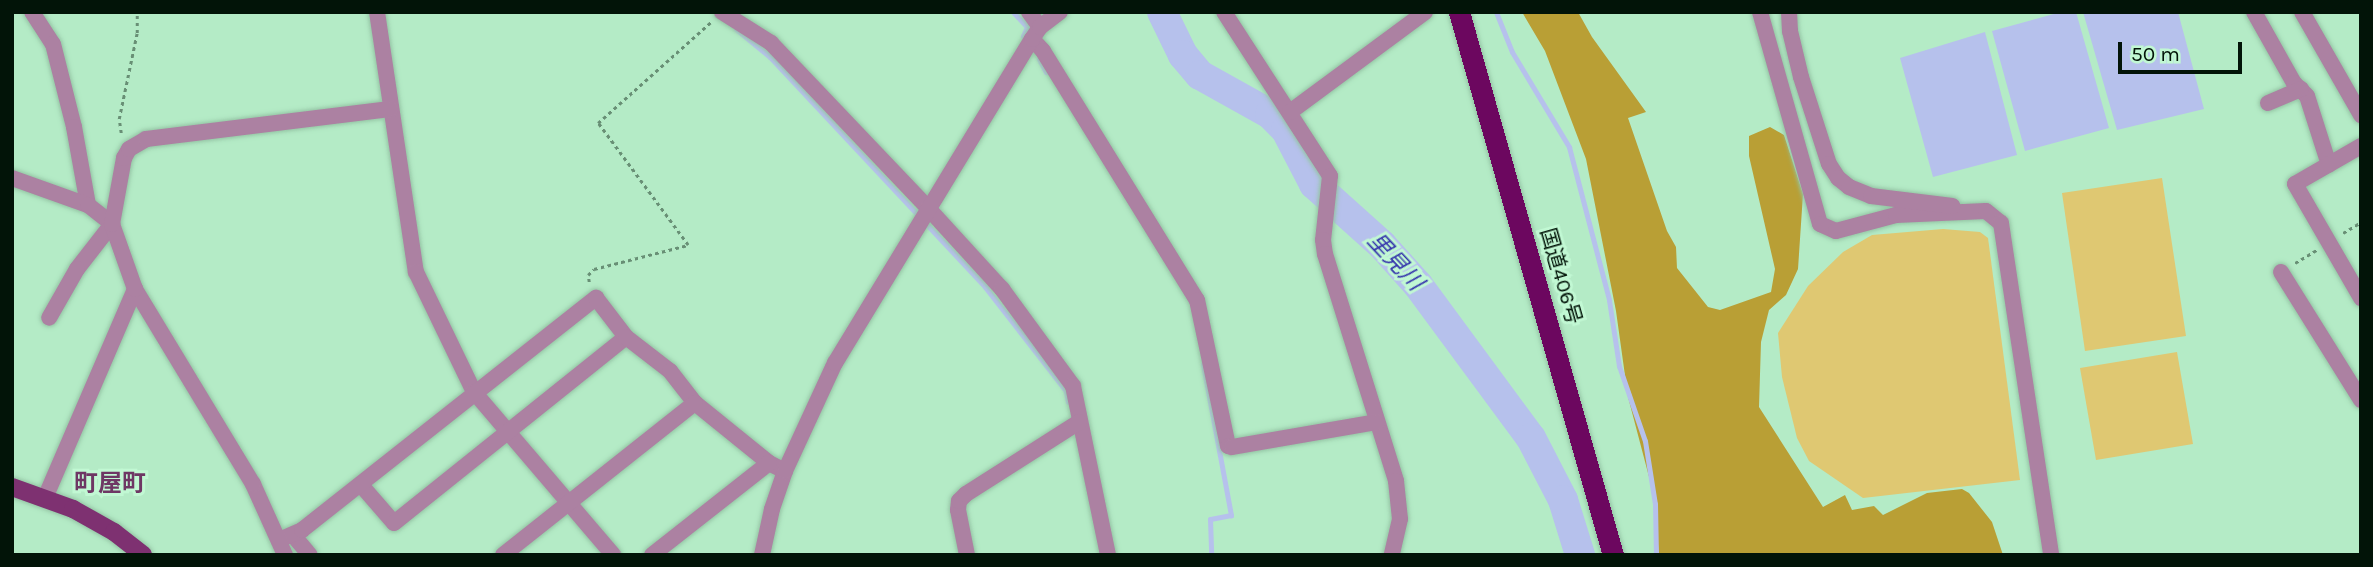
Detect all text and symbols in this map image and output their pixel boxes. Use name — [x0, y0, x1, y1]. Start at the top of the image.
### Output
scale bar — [2121, 28, 2245, 72]
text: 50 m — [2131, 42, 2180, 66]
street label: 国道406号 — [1535, 225, 1587, 327]
water label: 里見川 — [1361, 227, 1429, 297]
district label: 町屋町 — [74, 470, 146, 498]

